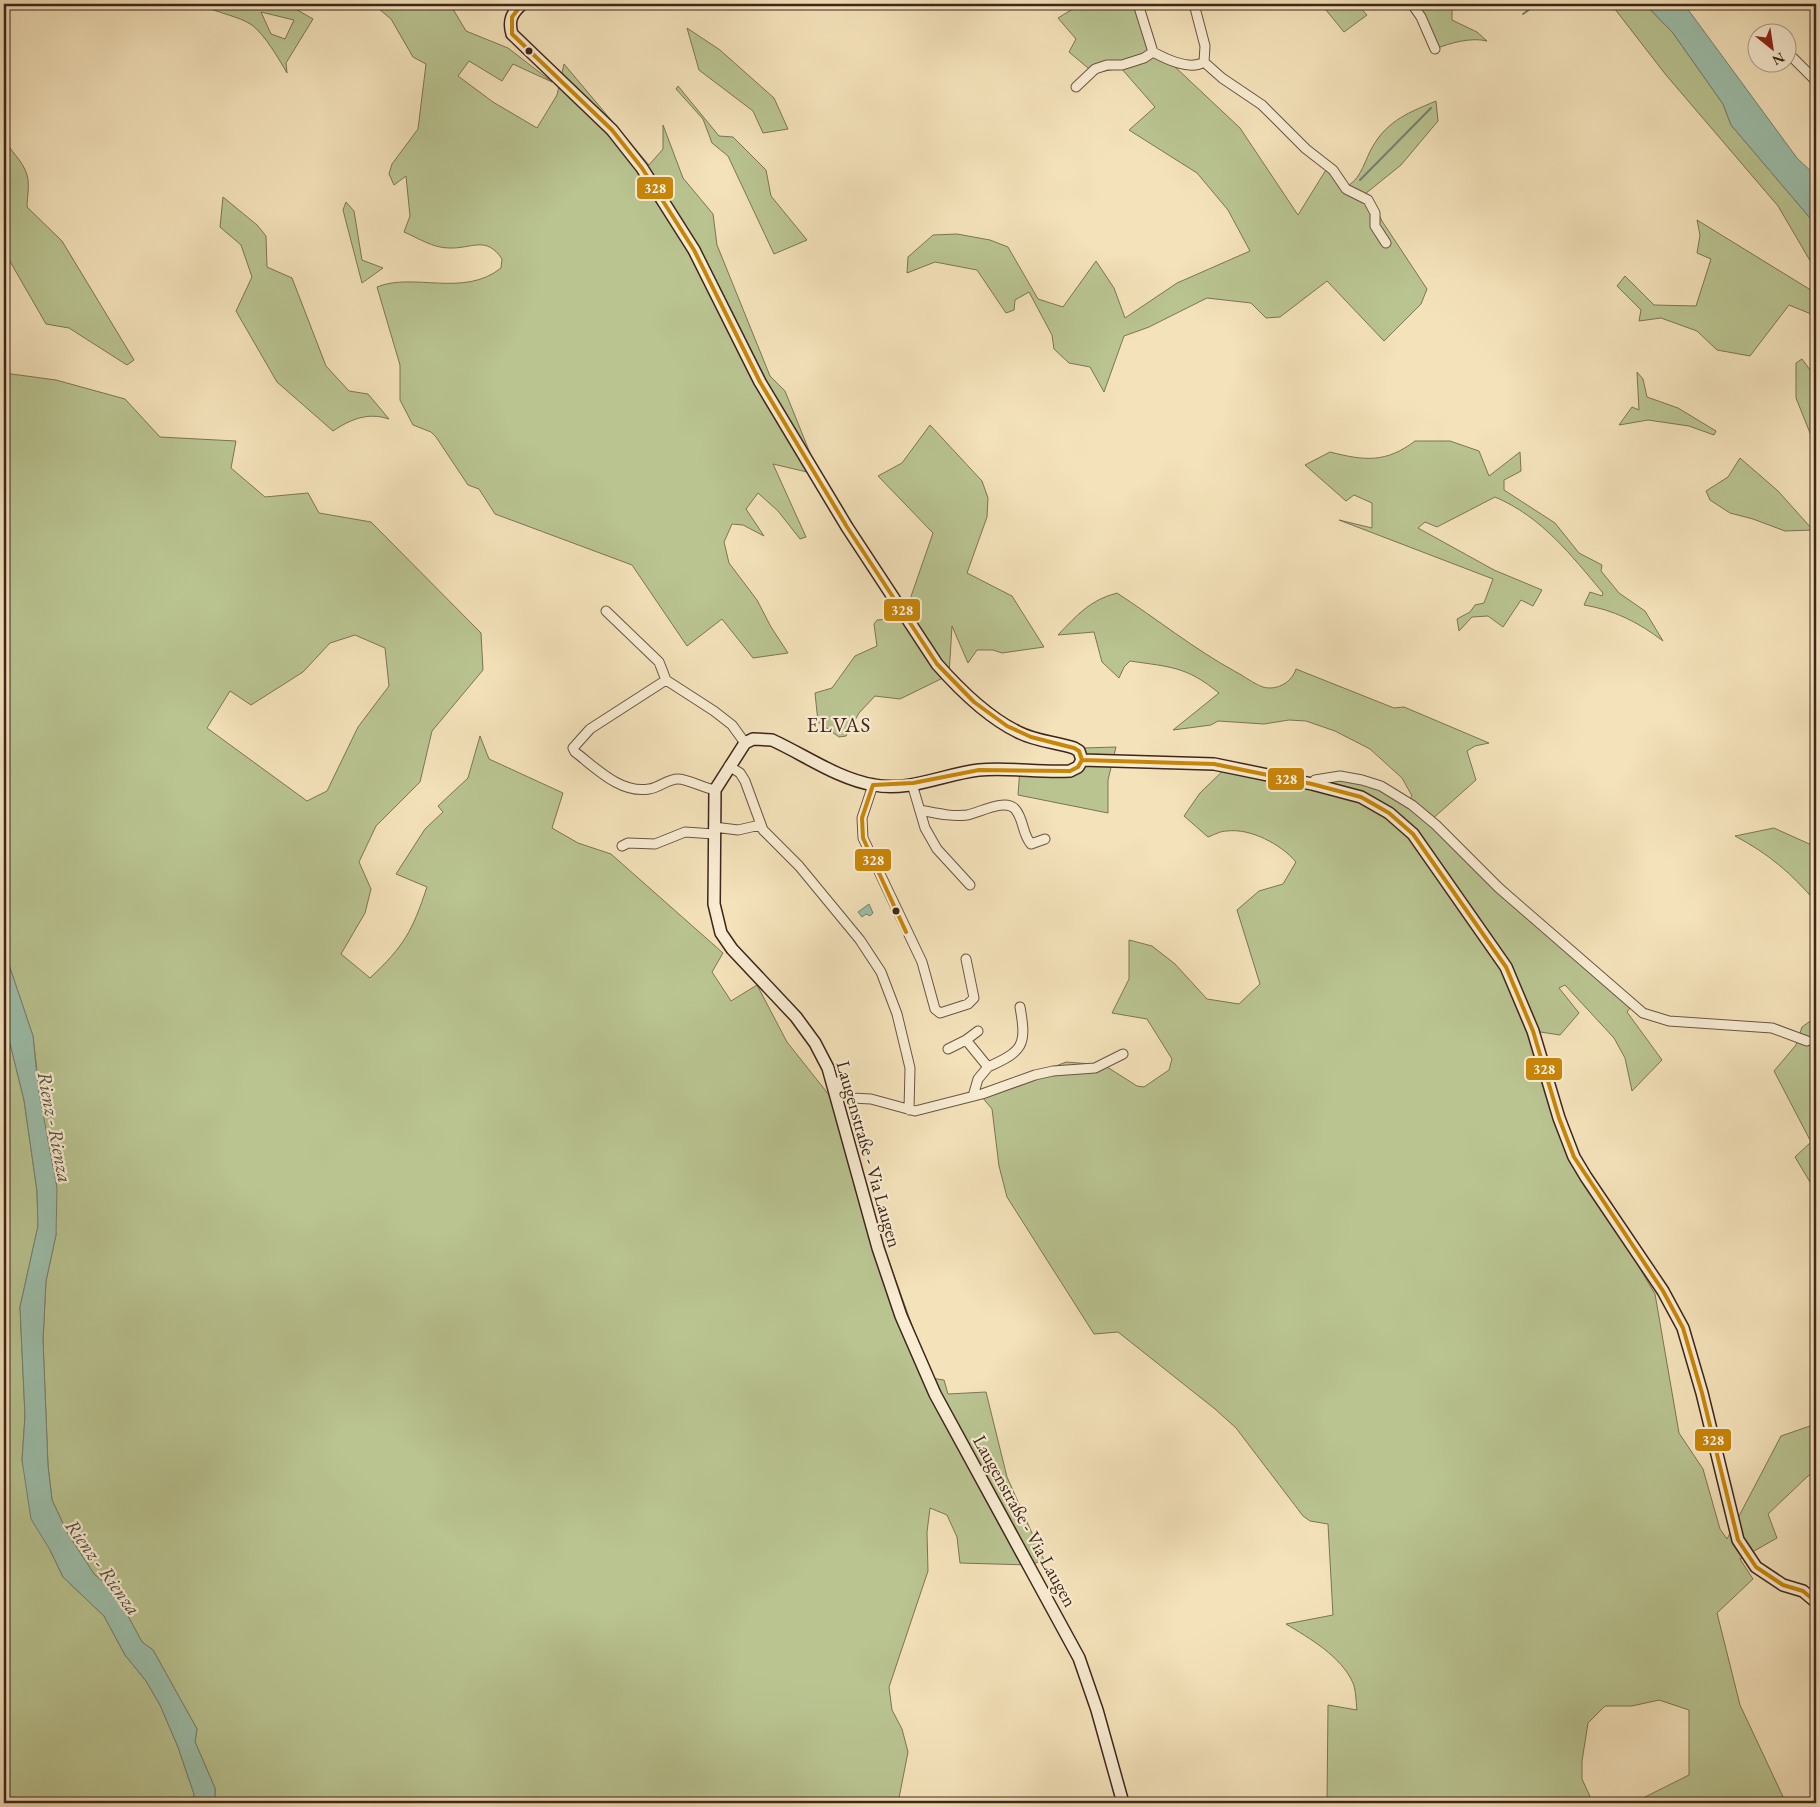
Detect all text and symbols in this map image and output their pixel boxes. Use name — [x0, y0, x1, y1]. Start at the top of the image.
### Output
north arrow — [1748, 22, 1798, 72]
unlabelled marker — [524, 46, 534, 56]
text: N — [1769, 49, 1788, 70]
line badge: 328 — [636, 176, 674, 200]
text: 328 — [644, 179, 666, 197]
line badge: 328 — [883, 598, 921, 622]
text: 328 — [891, 601, 913, 619]
district label: ELVAS — [807, 711, 871, 738]
line badge: 328 — [1267, 767, 1305, 791]
text: 328 — [1275, 770, 1297, 788]
line badge: 328 — [854, 848, 892, 872]
text: 328 — [862, 851, 884, 869]
unlabelled marker — [891, 906, 901, 916]
line badge: 328 — [1525, 1057, 1563, 1081]
street label: Laugenstraße - Via Laugen — [830, 1058, 908, 1250]
text: 328 — [1533, 1060, 1555, 1078]
water label: Rienz - Rienza — [31, 1069, 79, 1185]
line badge: 328 — [1694, 1428, 1732, 1452]
street label: Laugenstraße - Via Laugen — [967, 1431, 1083, 1611]
text: 328 — [1702, 1431, 1724, 1449]
water label: Rienz - Rienza — [59, 1514, 147, 1620]

